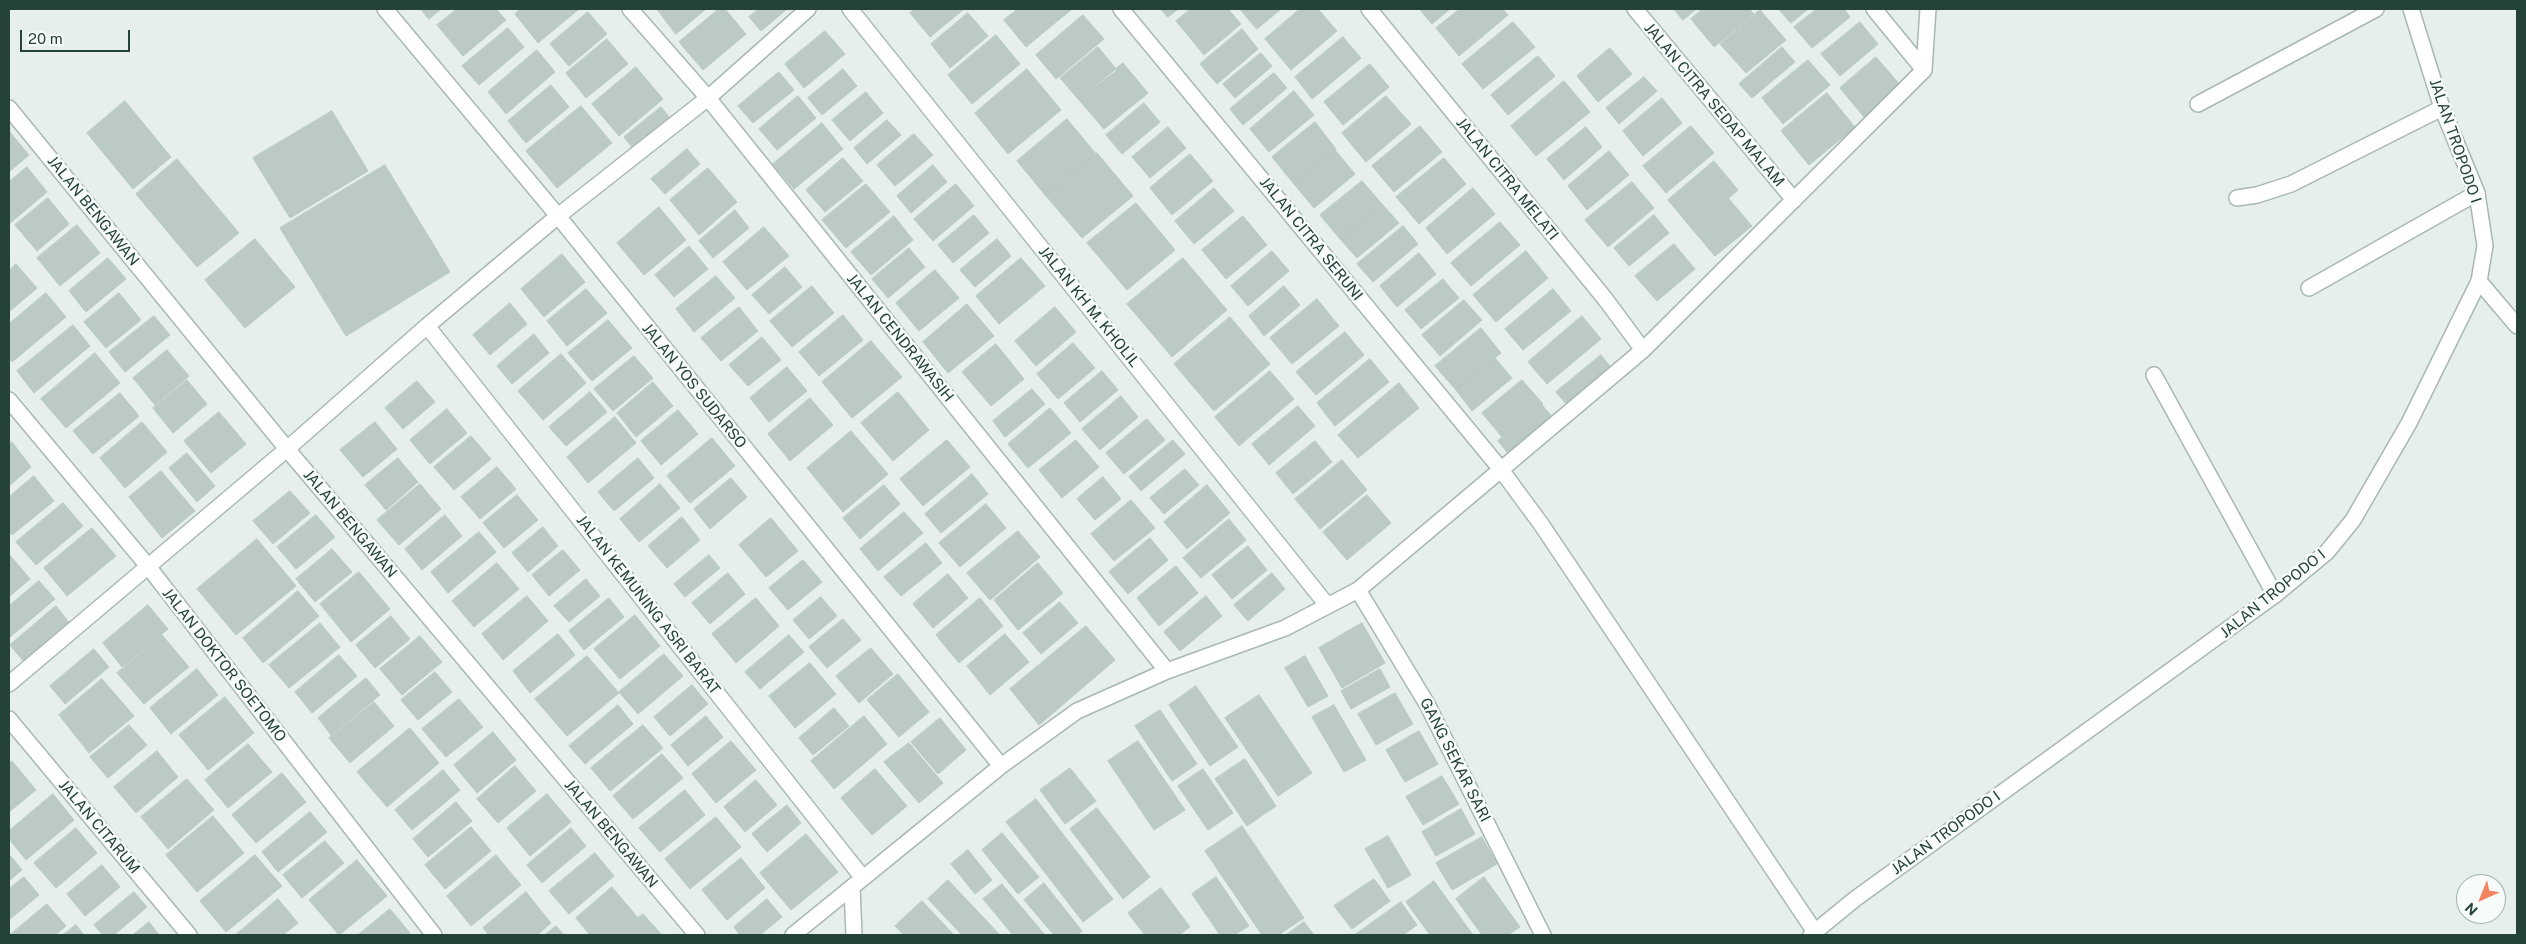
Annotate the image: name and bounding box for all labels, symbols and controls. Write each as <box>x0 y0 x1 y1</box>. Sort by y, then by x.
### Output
street label: JALAN CITRA SEDAP MALAM <box>1640 19 1788 191</box>
scale bar <box>22 20 132 52</box>
text: 20 m <box>28 30 63 47</box>
street label: JALAN TROPODO I <box>2425 76 2485 206</box>
street label: JALAN CITRA MELATI <box>1452 114 1562 244</box>
street label: JALAN BENGAWAN <box>43 153 143 269</box>
street label: JALAN CITRA SERUNI <box>1256 174 1366 304</box>
street label: JALAN KH M. KHOLIL <box>1035 243 1143 371</box>
street label: JALAN CENDRAWASIH <box>843 270 957 406</box>
street label: JALAN YOS SUDARSO <box>638 320 750 452</box>
street label: JALAN BENGAWAN <box>299 466 401 582</box>
street label: JALAN KEMUNING ASRI BARAT <box>572 512 724 698</box>
street label: JALAN TROPODO I <box>2217 546 2329 642</box>
street label: JALAN DOKTOR SOETOMO <box>158 584 290 746</box>
street label: GANG SEKAR SARI <box>1416 695 1494 825</box>
street label: JALAN CITARUM <box>55 776 143 878</box>
street label: JALAN BENGAWAN <box>560 776 662 892</box>
street label: JALAN TROPODO I <box>1888 787 2004 879</box>
north arrow <box>2456 874 2506 924</box>
text: N <box>2462 900 2481 919</box>

